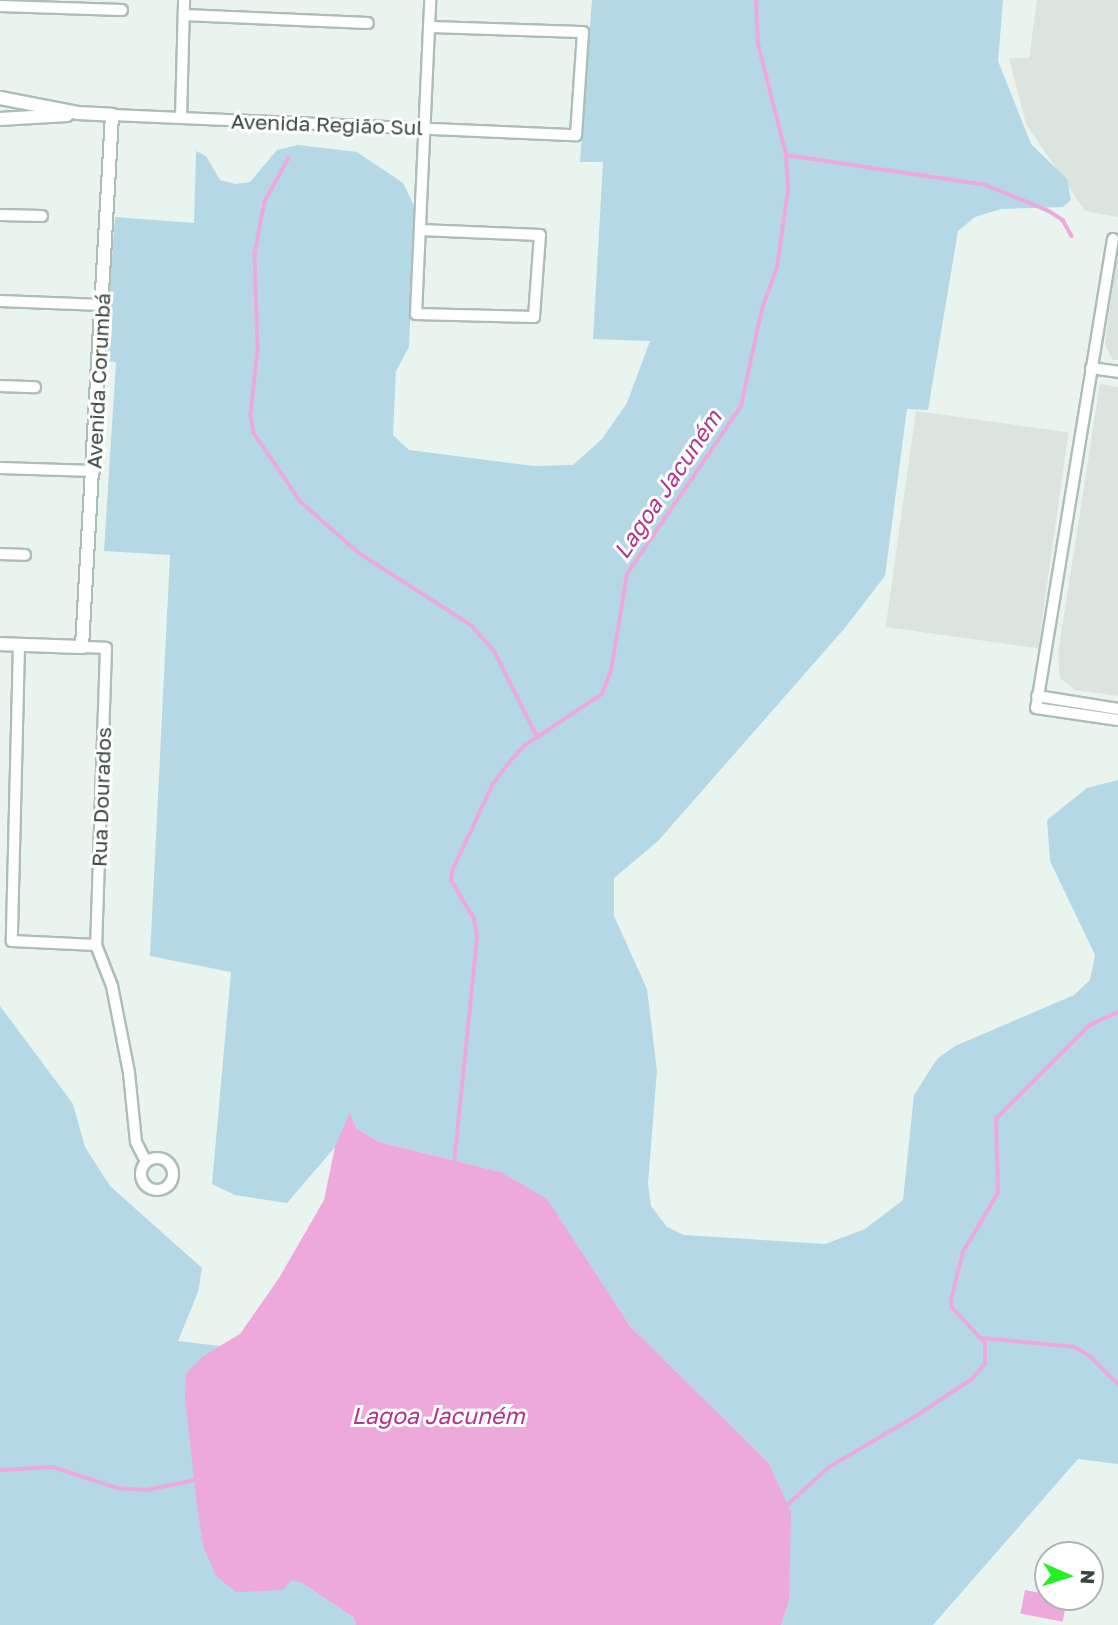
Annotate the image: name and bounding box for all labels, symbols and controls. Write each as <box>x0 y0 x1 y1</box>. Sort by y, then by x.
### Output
street label: Avenida Região Sul <box>230 108 424 140</box>
street label: Avenida Corumbá <box>81 292 115 470</box>
water label: Lagoa Jacuném <box>607 405 727 563</box>
street label: Rua Dourados <box>86 727 116 867</box>
water label: Lagoa Jacuném <box>351 1401 525 1429</box>
north arrow <box>1034 1541 1104 1611</box>
text: N <box>1077 1569 1100 1585</box>

